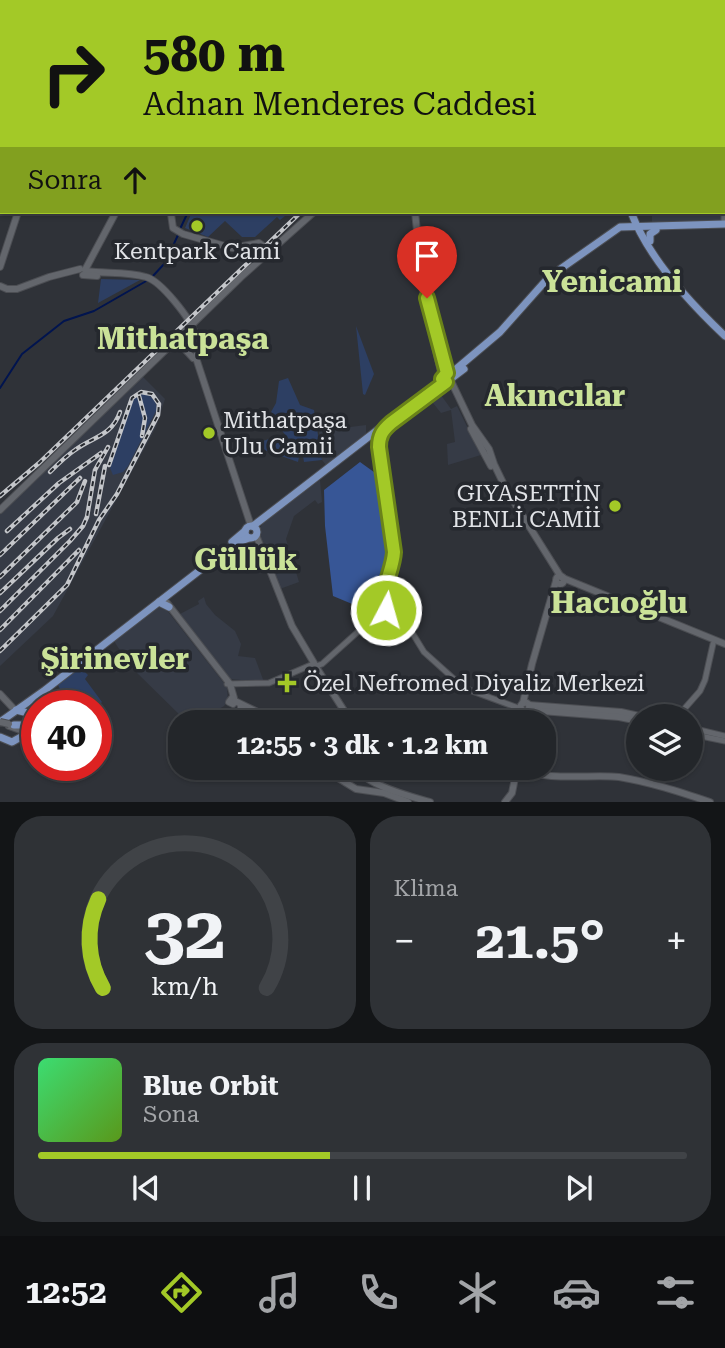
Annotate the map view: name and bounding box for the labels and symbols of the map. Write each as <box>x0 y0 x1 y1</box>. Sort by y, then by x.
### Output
marker: Kentpark Cami <box>189 218 205 234</box>
pin <box>397 226 457 298</box>
place label: Kentpark Cami <box>114 238 280 265</box>
district label: Yenicami <box>542 264 682 299</box>
district label: Mithatpaşa <box>97 321 269 356</box>
district label: Akıncılar <box>484 378 626 413</box>
place label: Mithatpaşa Ulu Camii <box>223 407 348 460</box>
marker: Mithatpaşa Ulu Camii <box>201 425 217 441</box>
place label: GIYASETTİN BENLİ CAMİİ <box>452 480 601 533</box>
marker: GIYASETTİN BENLİ CAMİİ <box>607 498 623 514</box>
district label: Güllük <box>194 542 298 577</box>
position arrow <box>349 573 423 647</box>
district label: Hacıoğlu <box>550 585 688 620</box>
district label: Şirinevler <box>41 641 189 676</box>
place label: Özel Nefromed Diyaliz Merkezi <box>303 670 645 697</box>
marker: Özel Nefromed Diyaliz Merkezi <box>277 673 297 693</box>
speed limit sign: 40 <box>21 690 112 781</box>

